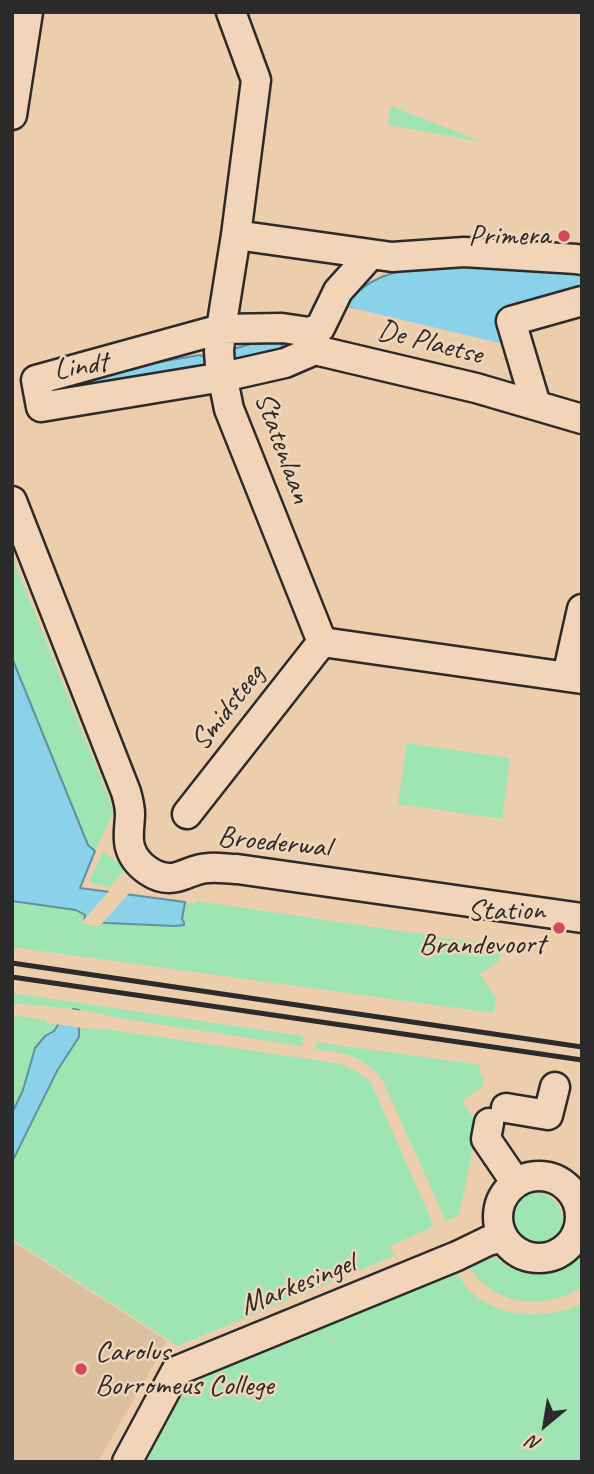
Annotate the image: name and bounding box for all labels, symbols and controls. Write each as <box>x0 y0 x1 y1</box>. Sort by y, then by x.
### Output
place label: Primera <box>468 218 550 254</box>
marker: Primera <box>556 228 572 244</box>
street label: De Plaetse <box>374 313 486 373</box>
street label: Lindt <box>52 345 110 389</box>
street label: Statenlaan <box>245 388 319 508</box>
street label: Smidsteeg <box>183 658 273 758</box>
street label: Broederwal <box>216 819 332 867</box>
place label: Station Brandevoort <box>419 893 545 964</box>
marker: Station Brandevoort <box>551 920 567 936</box>
street label: Markesingel <box>235 1246 361 1324</box>
place label: Carolus Borromeus College <box>95 1334 274 1404</box>
marker: Carolus Borromeus College <box>73 1361 89 1377</box>
north arrow <box>510 1390 580 1460</box>
text: N <box>523 1430 546 1457</box>

